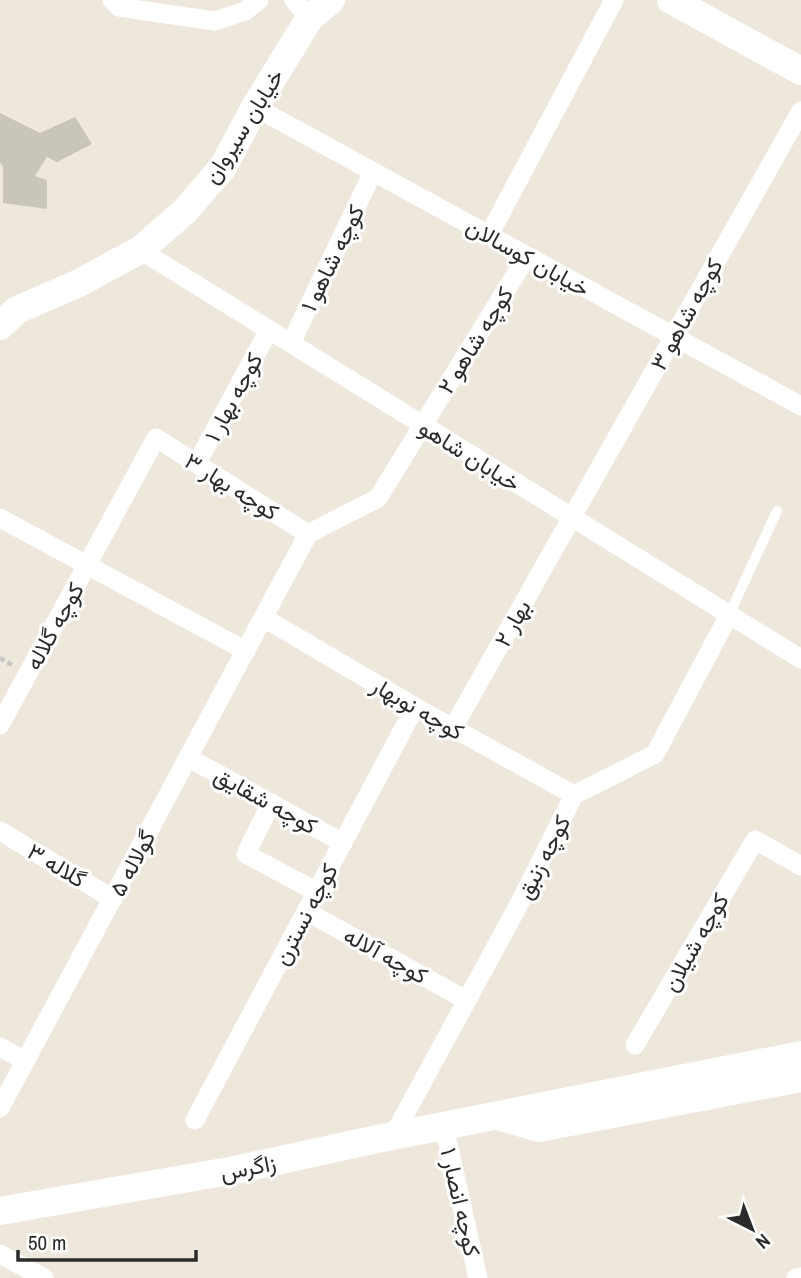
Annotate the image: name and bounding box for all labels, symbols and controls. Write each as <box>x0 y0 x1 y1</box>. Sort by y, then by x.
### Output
street label: خیابان سیروان <box>195 63 291 189</box>
street label: کوچه شاهو ۱ <box>293 199 372 317</box>
street label: خیابان کوسالان <box>461 210 595 304</box>
street label: کوچه شاهو ۳ <box>642 252 730 376</box>
street label: کوچه شاهو ۲ <box>430 281 521 400</box>
street label: کوچه بهار ۱ <box>197 347 270 448</box>
street label: خیابان شاهو <box>414 412 526 498</box>
street label: کوچه بهار ۳ <box>178 445 285 528</box>
street label: کوچه گلاله <box>17 577 92 676</box>
street label: بهار ۲ <box>486 594 538 652</box>
street label: کوچه نوبهار <box>365 669 470 748</box>
street label: کوچه شقایق <box>208 759 323 842</box>
street label: کوچه زنبق <box>509 810 578 905</box>
street label: گولاله ۵ <box>102 824 162 902</box>
street label: گلاله ۳ <box>22 835 92 895</box>
street label: کوچه نسترن <box>265 858 346 971</box>
street label: کوچه شیلان <box>654 887 737 997</box>
street label: کوچه آلاله <box>338 919 434 992</box>
street label: کوچه انصار ۱ <box>432 1145 489 1260</box>
street label: زاگرس <box>218 1146 278 1188</box>
north arrow <box>717 1194 787 1264</box>
scale bar <box>18 1218 196 1262</box>
text: 50 m <box>28 1228 66 1257</box>
text: N <box>750 1228 776 1255</box>

